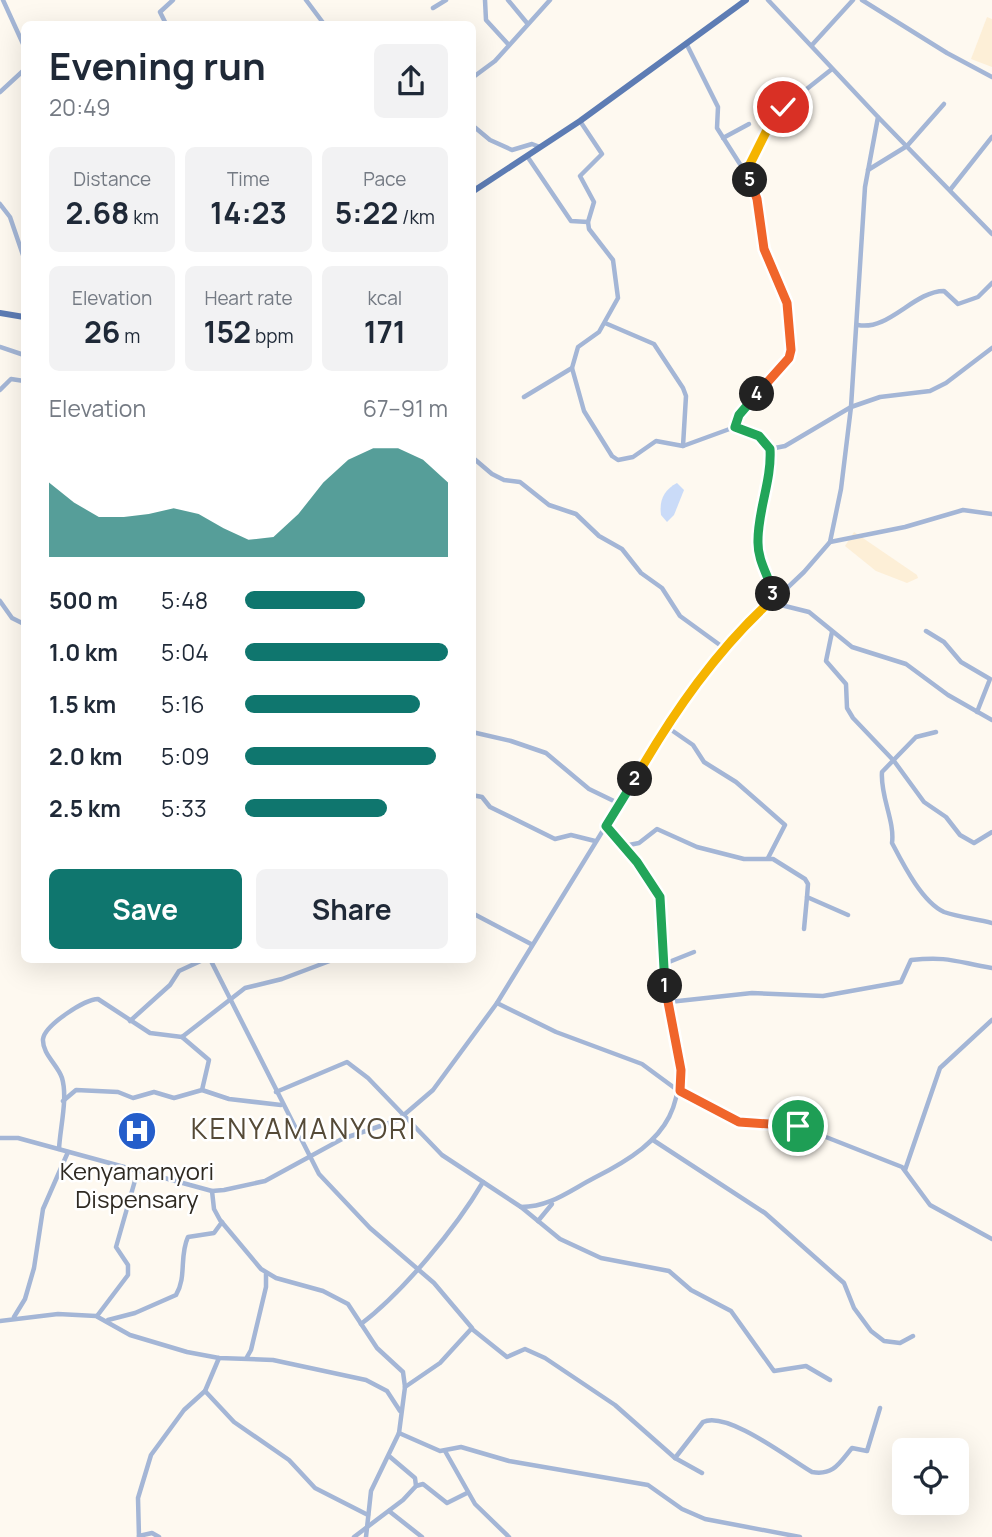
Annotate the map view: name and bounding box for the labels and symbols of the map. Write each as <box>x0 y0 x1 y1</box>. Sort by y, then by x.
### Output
pin <box>753 77 813 137</box>
pin: 5 <box>732 162 768 198</box>
pin: 4 <box>740 376 774 412</box>
pin: 3 <box>756 576 790 612</box>
pin: 2 <box>618 762 652 796</box>
pin: 1 <box>648 968 682 1004</box>
pin <box>768 1096 828 1156</box>
district label: KENYAMANYORI <box>191 1109 417 1147</box>
hospital icon: Kenyamanyori Dispensary <box>116 1110 158 1152</box>
place label: Kenyamanyori Dispensary <box>60 1154 214 1215</box>

